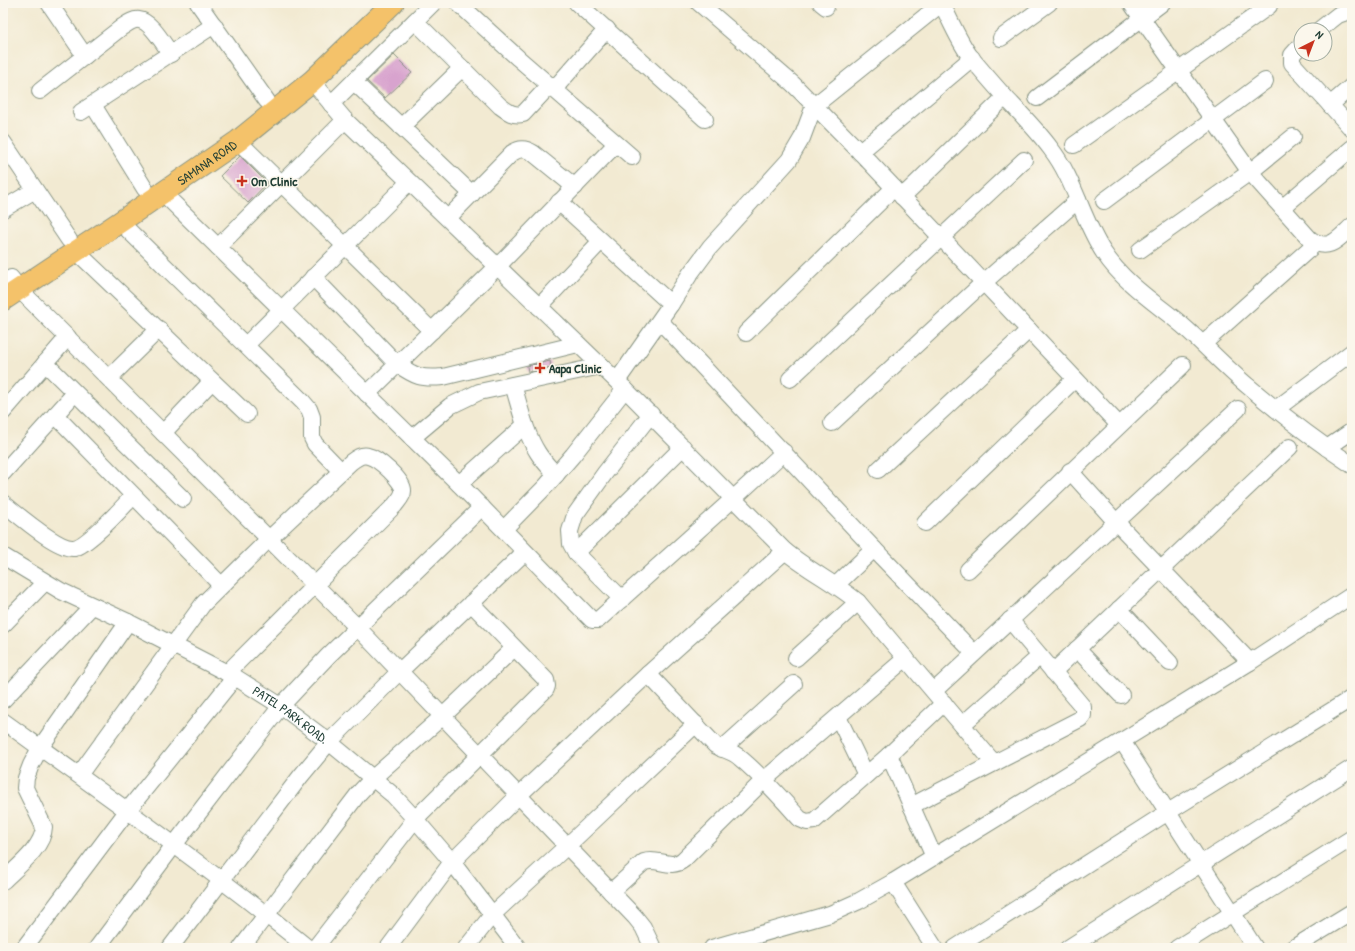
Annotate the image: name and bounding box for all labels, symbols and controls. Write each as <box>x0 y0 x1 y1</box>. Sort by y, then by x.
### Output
north arrow <box>1293 22 1333 62</box>
text: N <box>1313 27 1327 42</box>
street label: SAMANA ROAD <box>174 135 241 189</box>
place label: Om Clinic <box>251 172 298 190</box>
marker: Om Clinic <box>236 175 248 187</box>
place label: Aapa Clinic <box>549 359 602 378</box>
marker: Aapa Clinic <box>534 362 546 374</box>
street label: PATEL PARK ROAD. <box>249 681 332 748</box>

